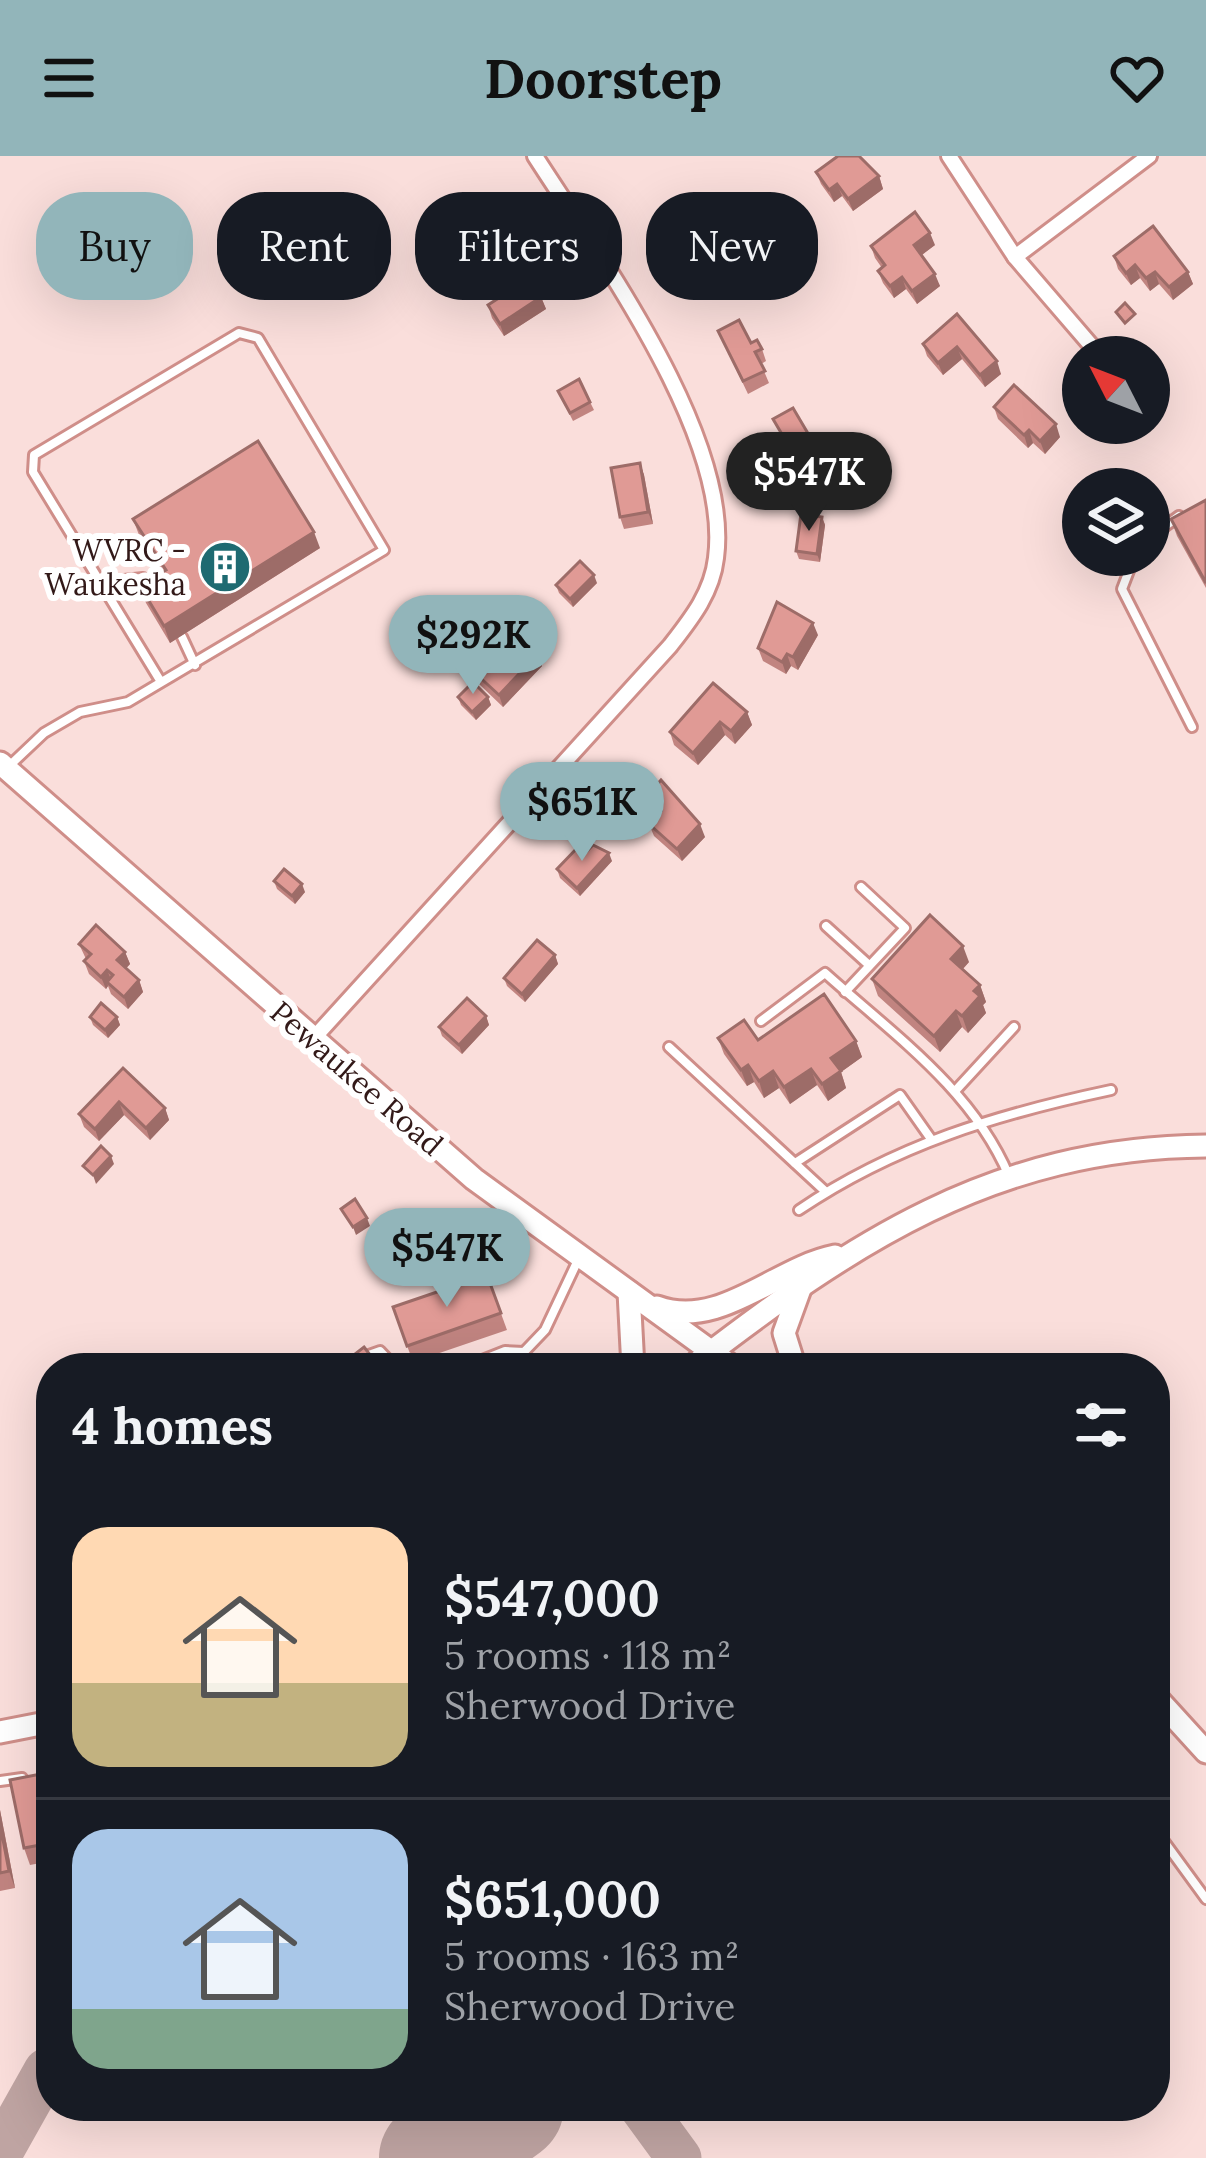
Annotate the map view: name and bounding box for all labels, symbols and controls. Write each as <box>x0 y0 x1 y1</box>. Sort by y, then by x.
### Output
text: Doorstep <box>484 44 722 113</box>
icon: menu <box>36 45 102 111</box>
icon: heart <box>1104 45 1170 111</box>
chip: Buy <box>36 192 193 300</box>
chip: Rent <box>217 192 391 300</box>
chip: Filters <box>415 192 622 300</box>
chip: New <box>646 192 818 300</box>
north arrow <box>1062 336 1170 444</box>
map controls <box>1062 336 1170 576</box>
pin: $547K <box>725 432 893 534</box>
text: $547K <box>753 446 865 496</box>
button: layers <box>1062 468 1170 576</box>
place label: WVRC - Waukesha <box>45 531 186 603</box>
building icon: WVRC - Waukesha <box>197 539 253 595</box>
pin: $292K <box>389 595 557 697</box>
text: $292K <box>416 609 530 659</box>
pin: $651K <box>498 762 666 864</box>
text: $651K <box>527 776 637 826</box>
street label: Pewaukee Road <box>263 993 451 1163</box>
pin: $547K <box>363 1208 531 1310</box>
text: $547K <box>391 1222 503 1272</box>
icon: filters <box>1068 1392 1134 1458</box>
text: 4 homes <box>72 1393 273 1458</box>
text: $547,000 <box>444 1565 660 1630</box>
icon: home <box>168 1575 312 1719</box>
text: 5 rooms · 118 m² <box>444 1630 731 1680</box>
text: Sherwood Drive <box>444 1680 735 1730</box>
text: $651,000 <box>444 1866 661 1931</box>
icon: home <box>168 1877 312 2021</box>
text: 5 rooms · 163 m² <box>444 1931 740 1981</box>
text: Sherwood Drive <box>444 1981 735 2031</box>

